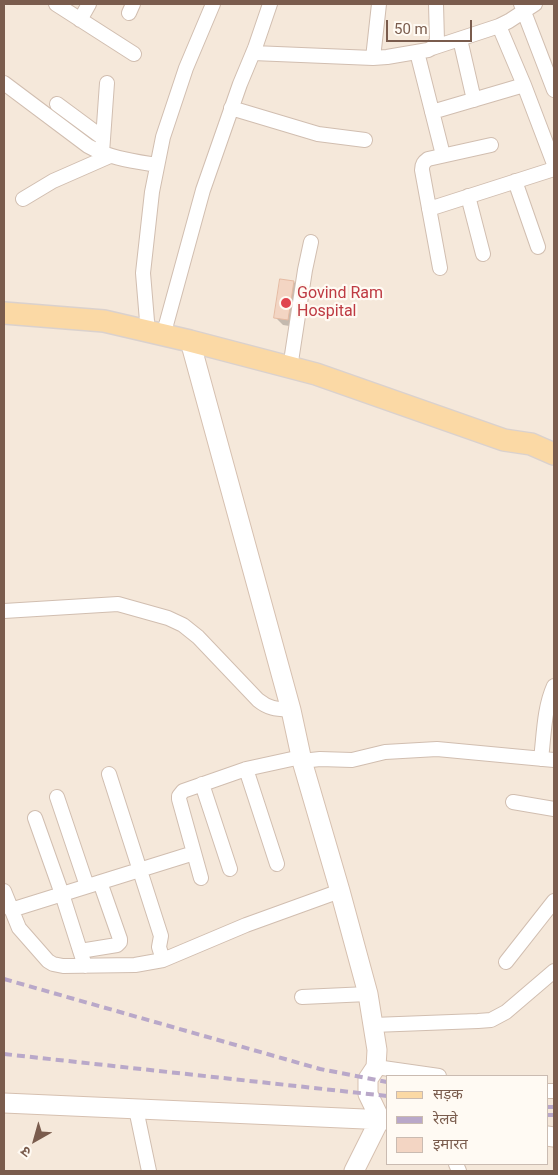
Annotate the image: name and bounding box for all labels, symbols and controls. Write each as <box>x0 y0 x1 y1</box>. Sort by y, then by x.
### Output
scale bar <box>388 10 474 42</box>
text: 50 m <box>394 20 428 38</box>
place label: Govind Ram Hospital <box>297 284 383 322</box>
marker: Govind Ram Hospital <box>279 296 293 310</box>
legend <box>386 1075 548 1165</box>
text: सड़क <box>433 1085 463 1103</box>
text: रेलवे <box>433 1110 458 1128</box>
north arrow <box>10 1115 60 1165</box>
text: इमारत <box>433 1135 468 1153</box>
text: उ <box>18 1143 34 1161</box>

